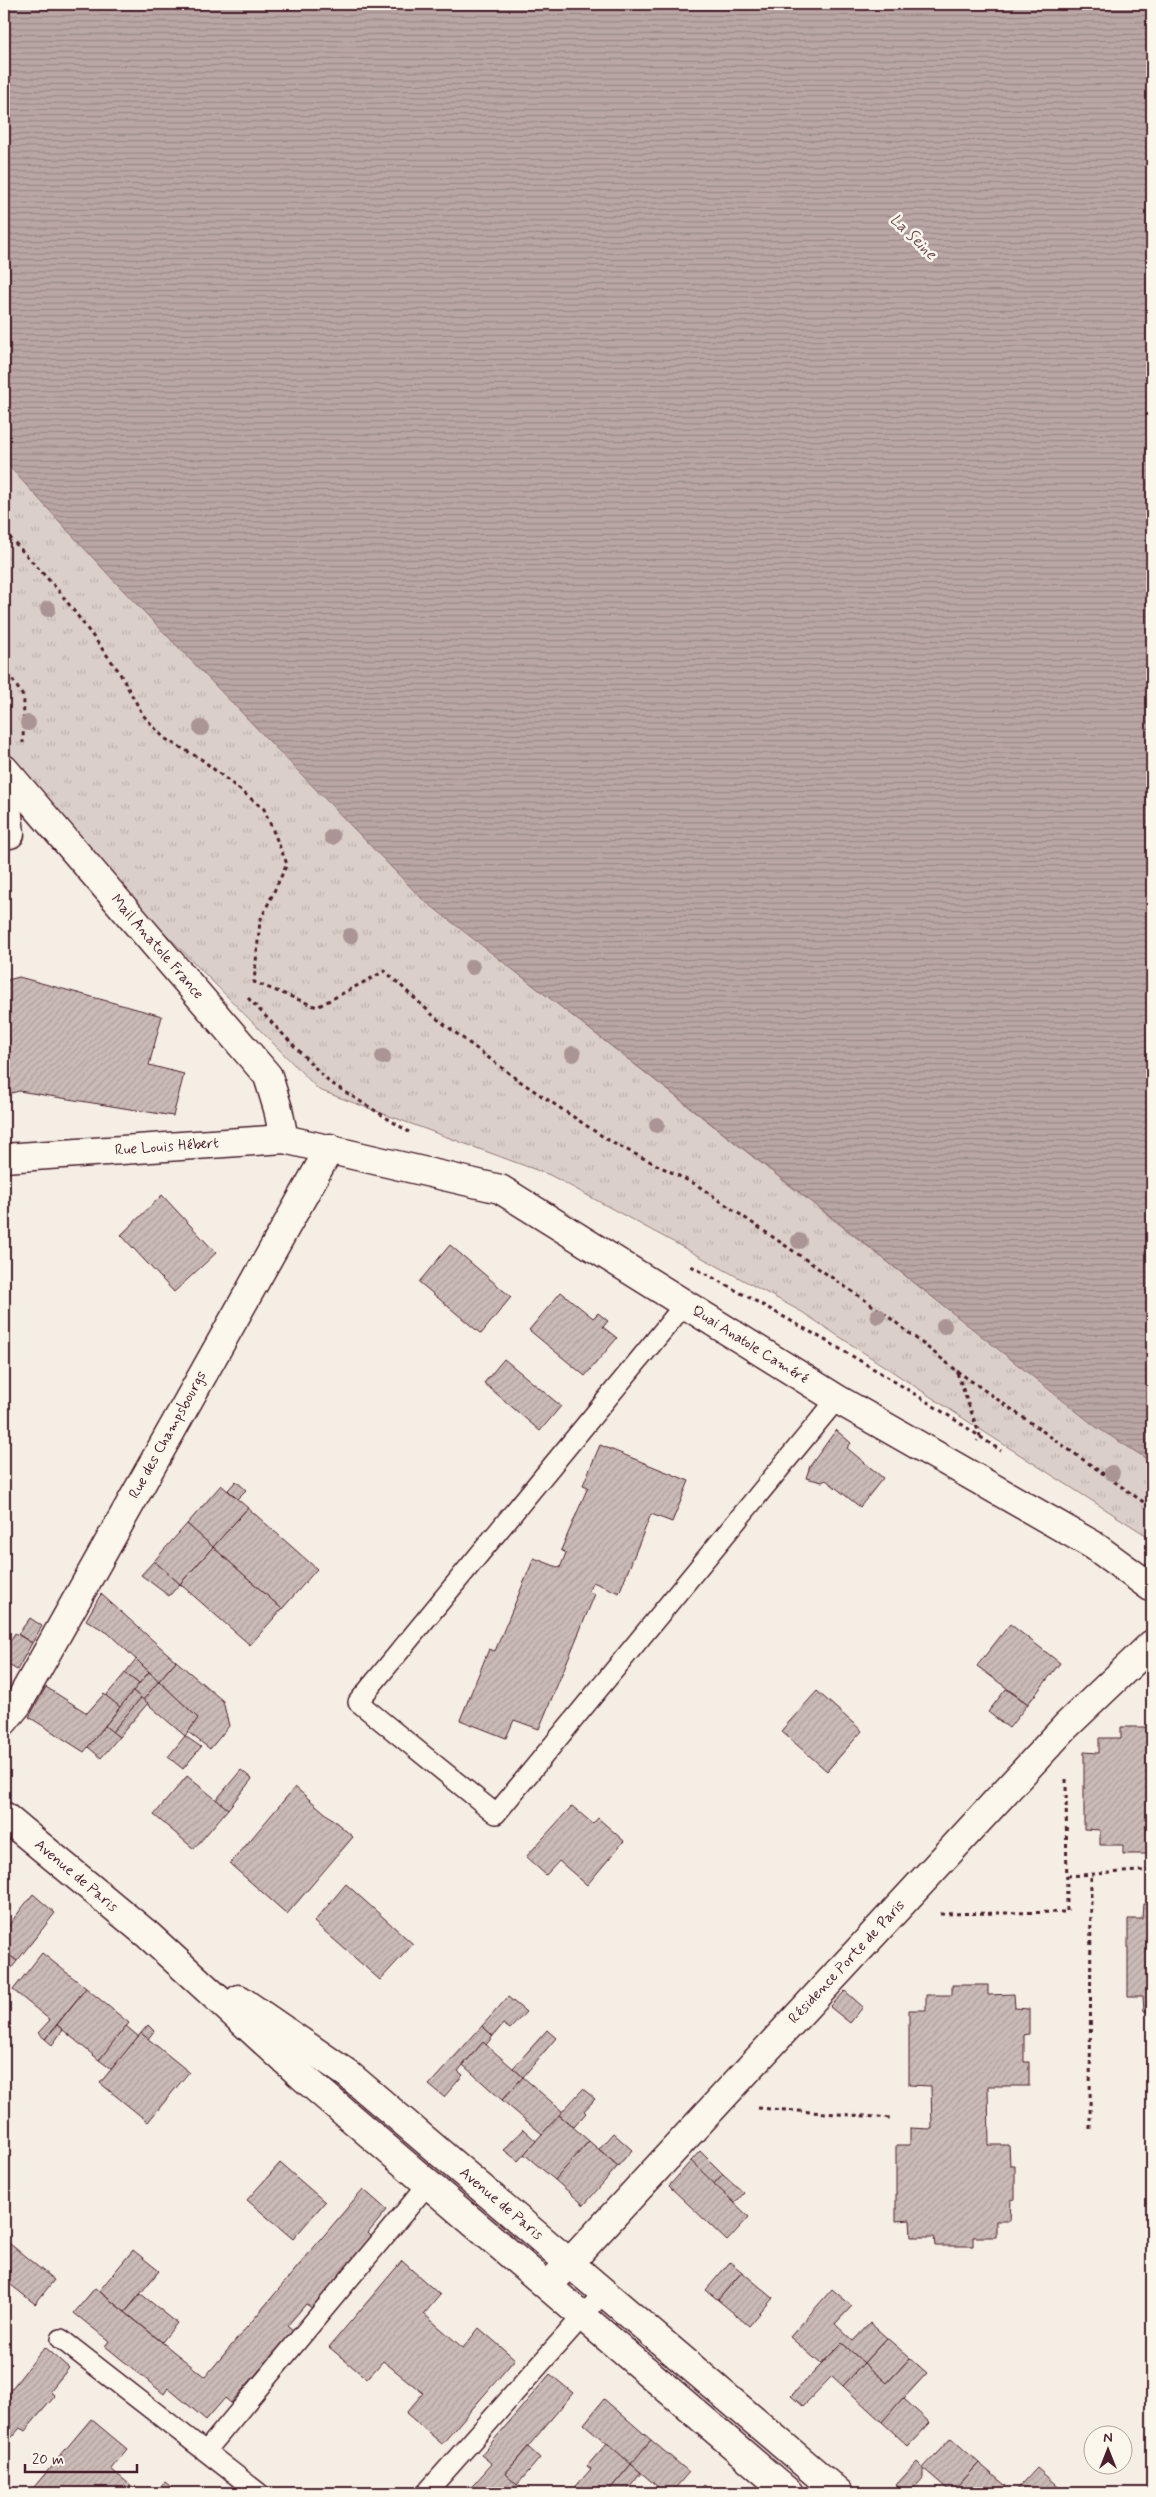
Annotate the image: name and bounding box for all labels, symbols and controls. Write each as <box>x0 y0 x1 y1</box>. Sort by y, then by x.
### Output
water label: La Seine <box>885 209 942 265</box>
street label: Mail Anatole France <box>106 890 208 1004</box>
street label: Rue Louis Hébert <box>114 1133 220 1161</box>
street label: Quai Anatole Caméré <box>688 1301 812 1389</box>
street label: Rue des Champsbourgs <box>125 1367 212 1503</box>
street label: Avenue de Paris <box>30 1835 122 1917</box>
street label: Résidence Porte de Paris <box>784 1895 910 2028</box>
street label: Avenue de Paris <box>455 2163 547 2245</box>
north arrow <box>1084 2424 1134 2474</box>
text: N <box>1103 2429 1113 2447</box>
scale bar <box>25 2442 138 2474</box>
text: 20 m <box>32 2450 64 2470</box>

